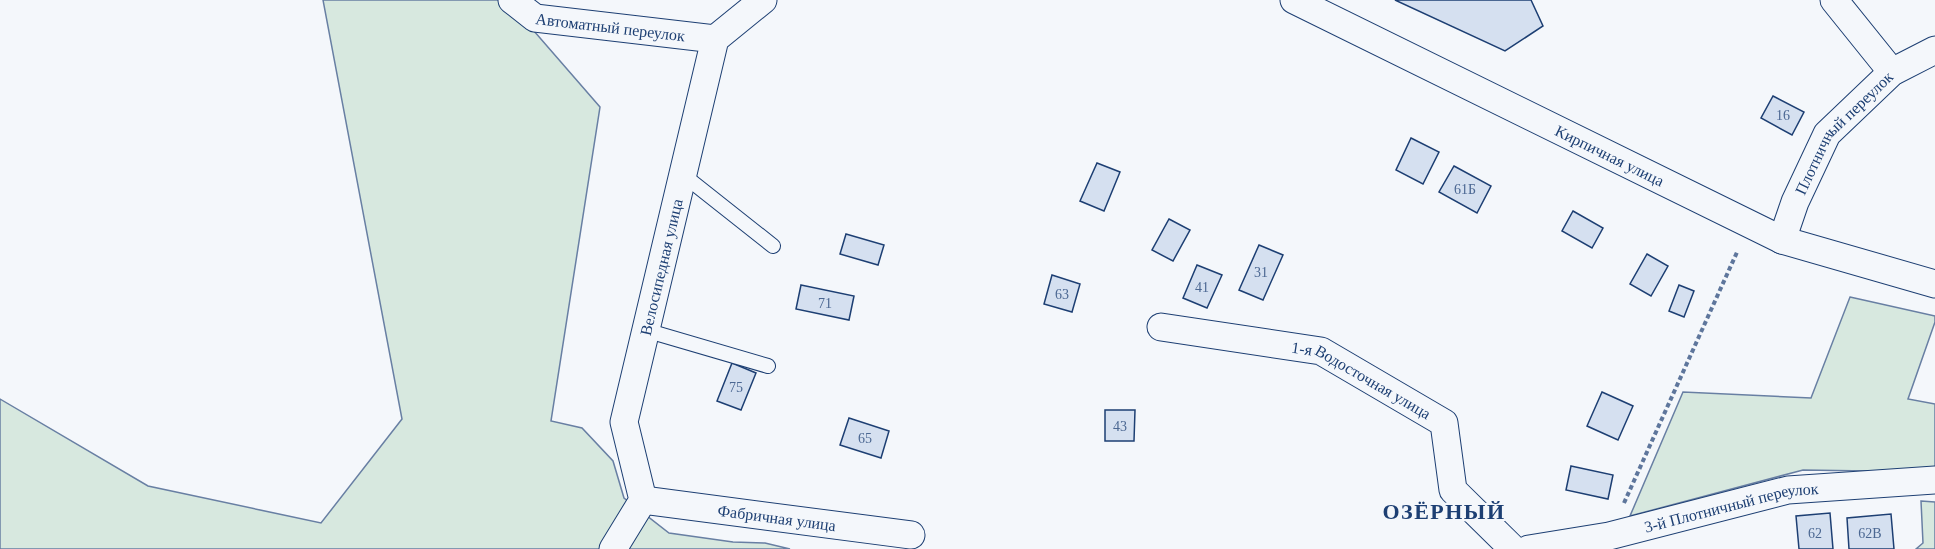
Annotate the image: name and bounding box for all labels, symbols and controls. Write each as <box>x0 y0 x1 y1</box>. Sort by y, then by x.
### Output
street label: Автоматный переулок <box>535 10 686 44</box>
street label: Плотничный переулок <box>1792 68 1896 197</box>
house number: 16 <box>1776 108 1790 123</box>
street label: Кирпичная улица <box>1553 122 1667 190</box>
house number: 61Б <box>1454 182 1476 197</box>
street label: Велосипедная улица <box>637 197 686 337</box>
house number: 31 <box>1254 265 1268 280</box>
house number: 41 <box>1195 280 1209 295</box>
house number: 63 <box>1055 287 1069 302</box>
house number: 71 <box>818 296 832 311</box>
street label: 1-я Водосточная улица <box>1290 339 1434 422</box>
house number: 75 <box>729 380 743 395</box>
house number: 43 <box>1113 419 1127 434</box>
house number: 65 <box>858 431 872 446</box>
street label: 3-й Плотничный переулок <box>1642 480 1819 536</box>
district label: ОЗЁРНЫЙ <box>1382 499 1506 524</box>
street label: Фабричная улица <box>717 502 837 534</box>
house number: 62 <box>1808 526 1822 541</box>
house number: 62В <box>1858 526 1882 541</box>

